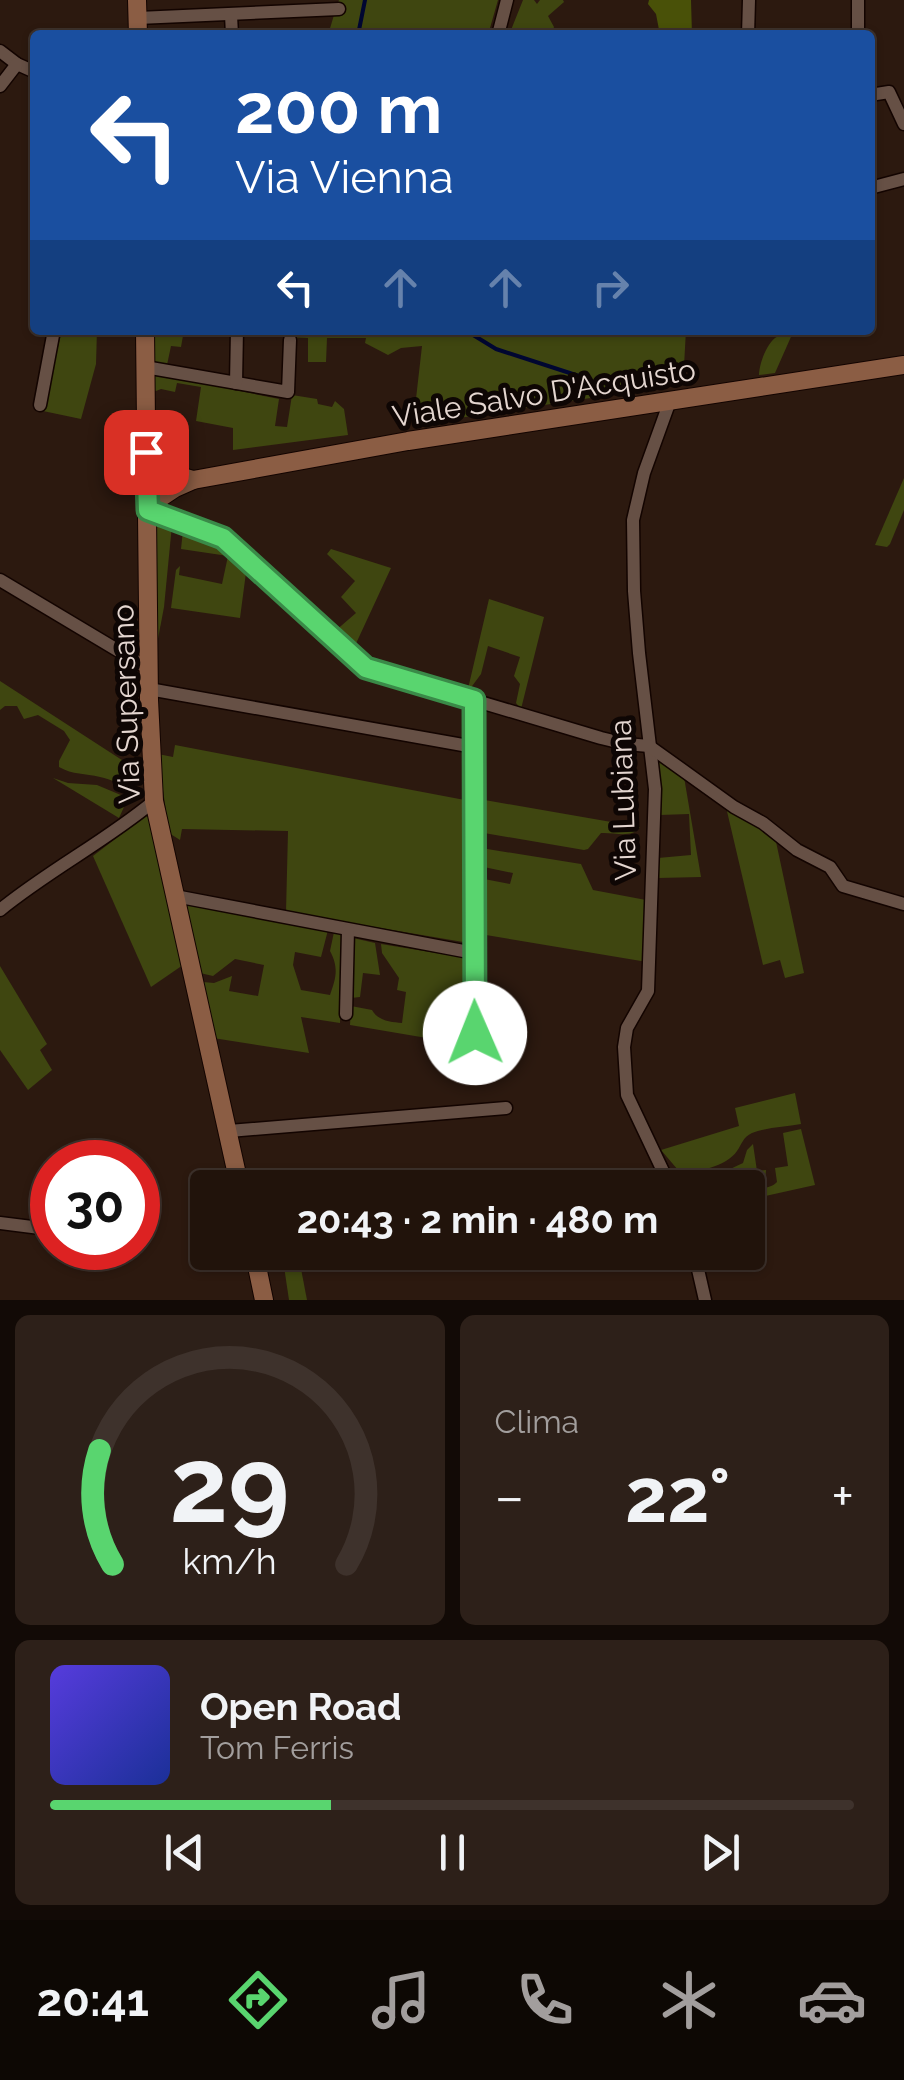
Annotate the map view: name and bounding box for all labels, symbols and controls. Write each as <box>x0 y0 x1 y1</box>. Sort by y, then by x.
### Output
text: 200 m <box>235 67 442 149</box>
icon: left <box>70 70 200 200</box>
text: Via Vienna <box>235 151 454 204</box>
icon: left <box>268 260 323 315</box>
icon: ahead <box>373 260 428 315</box>
icon: ahead <box>478 260 533 315</box>
icon: right <box>583 260 638 315</box>
street label: Viale Salvo D'Acquisto <box>390 352 698 434</box>
pin <box>104 410 189 495</box>
icon: arrive <box>119 425 174 480</box>
street label: Via Supersano <box>105 604 147 804</box>
street label: Via Lubiana <box>603 719 643 881</box>
position arrow <box>423 981 527 1085</box>
speed limit sign: 30 <box>30 1140 160 1270</box>
text: 20:43 · 2 min · 480 m <box>297 1197 658 1242</box>
text: Clima <box>495 1403 579 1440</box>
text: 29 <box>170 1424 290 1546</box>
text: 22° <box>625 1451 730 1540</box>
text: − <box>495 1464 524 1529</box>
text: + <box>831 1464 854 1529</box>
text: km/h <box>183 1540 277 1582</box>
text: Open Road <box>200 1684 401 1729</box>
text: Tom Ferris <box>200 1729 354 1766</box>
icon: previous <box>157 1825 212 1880</box>
icon: pause <box>425 1825 480 1880</box>
icon: next <box>693 1825 748 1880</box>
icon: directions <box>223 1965 293 2035</box>
icon: music <box>366 1965 436 2035</box>
icon: phone <box>510 1965 580 2035</box>
icon: climate <box>654 1965 724 2035</box>
icon: car <box>797 1965 867 2035</box>
text: 20:41 <box>37 1974 149 2027</box>

